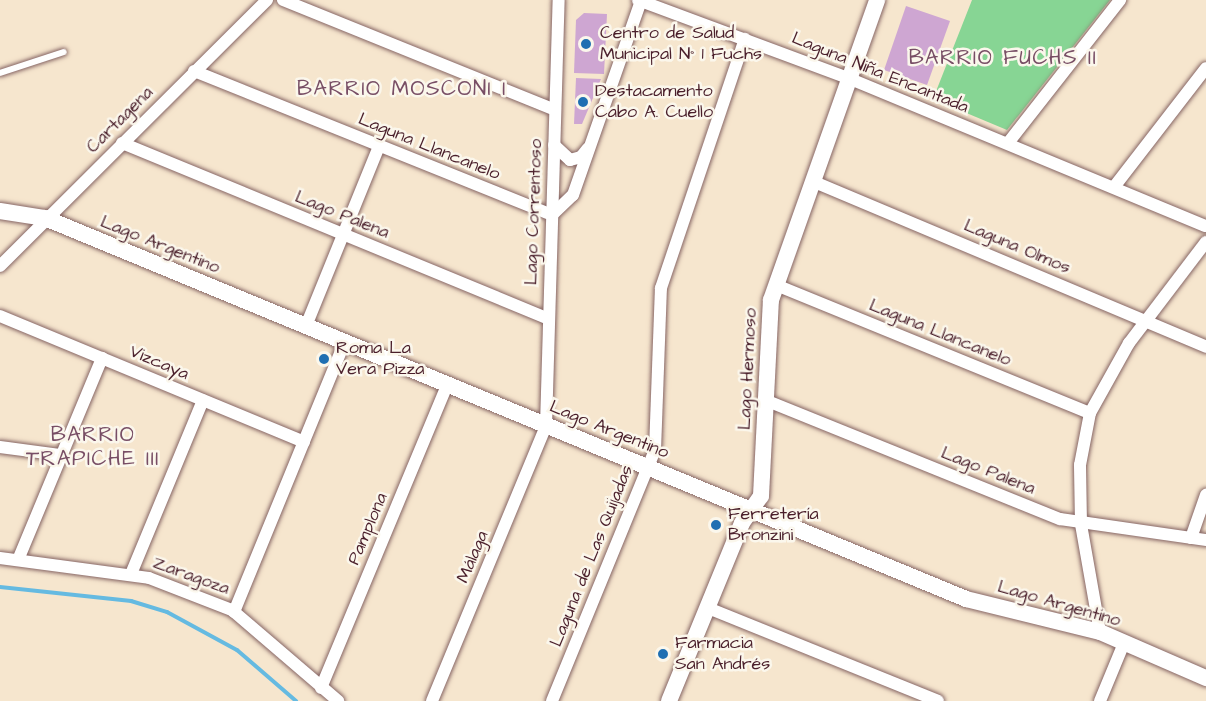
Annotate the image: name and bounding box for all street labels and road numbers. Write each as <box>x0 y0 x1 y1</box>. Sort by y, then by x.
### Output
street label: Laguna Niña Encantada <box>788 28 972 118</box>
street label: Cartagena <box>82 82 158 158</box>
street label: Laguna Llancanelo <box>355 109 503 185</box>
street label: Lago Correntoso <box>521 139 547 285</box>
street label: Lago Palena <box>292 186 392 244</box>
street label: Lago Argentino <box>97 211 223 279</box>
street label: Laguna Olmos <box>961 215 1073 279</box>
street label: Laguna Llancanelo <box>866 295 1014 371</box>
street label: Lago Hermoso <box>734 307 762 431</box>
street label: Vizcaya <box>126 341 192 385</box>
street label: Lago Argentino <box>546 396 672 464</box>
street label: Lago Palena <box>938 442 1038 500</box>
street label: Laguna de Las Quijadas <box>546 462 638 650</box>
street label: Pamplona <box>343 490 393 568</box>
street label: Málaga <box>452 528 494 586</box>
street label: Zaragoza <box>150 552 232 600</box>
street label: Lago Argentino <box>995 576 1123 632</box>

